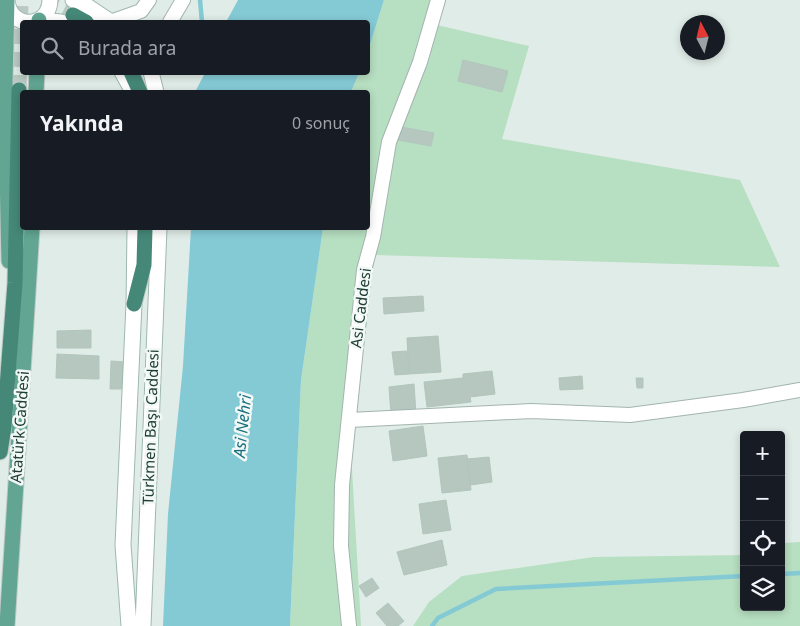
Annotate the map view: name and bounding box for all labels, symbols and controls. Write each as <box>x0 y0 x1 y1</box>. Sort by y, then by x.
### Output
north arrow <box>680 15 725 60</box>
search box <box>20 20 370 75</box>
icon: search <box>38 34 66 62</box>
text: Burada ara <box>78 35 176 61</box>
text: Yakında <box>40 109 123 137</box>
text: 0 sonuç <box>292 112 350 134</box>
street label: Asi Caddesi <box>345 267 375 349</box>
street label: Türkmen Başı Caddesi <box>137 349 163 505</box>
street label: Atatürk Caddesi <box>5 370 33 484</box>
water label: Asi Nehri <box>228 393 256 460</box>
map controls <box>740 431 785 611</box>
button: + <box>740 431 785 476</box>
button: − <box>740 476 785 521</box>
button: locate <box>740 521 785 566</box>
button: layers <box>740 566 785 611</box>

